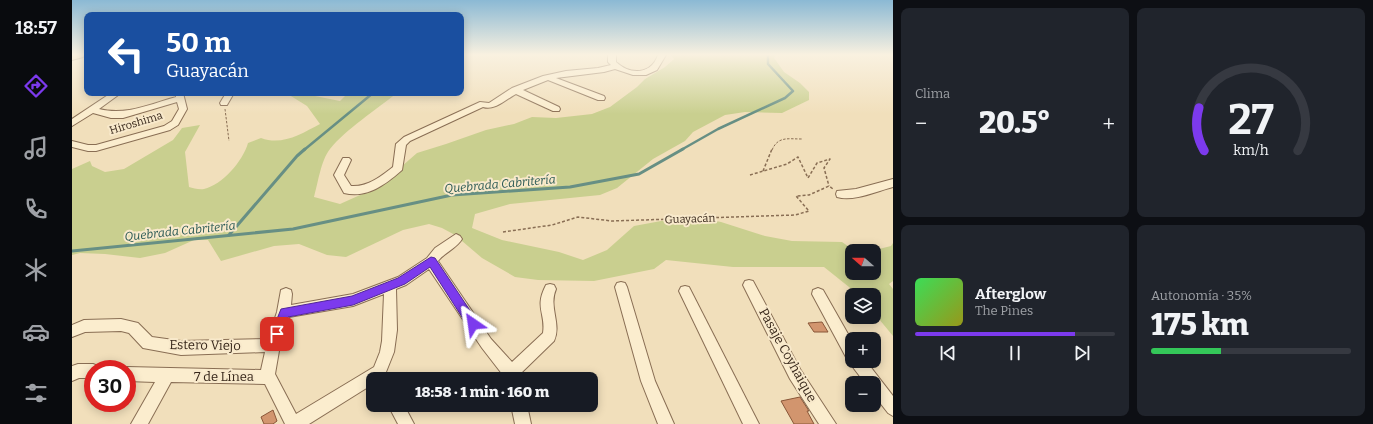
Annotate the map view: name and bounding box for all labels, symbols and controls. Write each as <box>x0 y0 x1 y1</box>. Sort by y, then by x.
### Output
text: 18:57 <box>15 17 57 39</box>
text: 50 m <box>166 26 231 59</box>
icon: left <box>100 28 152 80</box>
text: Guayacán <box>166 60 249 82</box>
icon: directions <box>22 72 50 100</box>
text: Clima <box>915 86 950 101</box>
text: 27 <box>1228 94 1274 144</box>
text: 20.5° <box>979 105 1051 141</box>
street label: Hiroshima <box>108 109 164 137</box>
text: − <box>915 110 927 137</box>
text: + <box>1102 110 1115 137</box>
icon: music <box>22 134 50 162</box>
text: km/h <box>1233 141 1269 158</box>
water label: Quebrada Cabritería <box>444 172 556 196</box>
icon: phone <box>22 195 50 223</box>
street label: Guayacán <box>665 212 716 226</box>
water label: Quebrada Cabritería <box>124 218 236 244</box>
north arrow <box>845 244 881 280</box>
map controls <box>845 244 881 412</box>
icon: climate <box>22 256 50 284</box>
text: Afterglow <box>975 285 1046 303</box>
button: layers <box>845 288 881 324</box>
text: Autonomía · 35% <box>1151 288 1252 303</box>
position arrow <box>452 303 494 345</box>
text: The Pines <box>975 303 1033 318</box>
street label: Pasaje Coyhaique <box>756 306 820 404</box>
text: 175 km <box>1151 307 1249 343</box>
pin <box>260 317 294 351</box>
icon: car <box>22 318 50 346</box>
icon: arrive <box>266 323 288 345</box>
button: + <box>845 332 881 368</box>
street label: Estero Viejo <box>169 337 241 353</box>
icon: previous <box>937 342 959 364</box>
icon: pause <box>1004 342 1026 364</box>
icon: next <box>1071 342 1093 364</box>
speed limit sign: 30 <box>84 360 136 412</box>
street label: 7 de Línea <box>194 369 254 384</box>
button: − <box>845 376 881 412</box>
icon: filters <box>22 379 50 407</box>
text: 18:58 · 1 min · 160 m <box>415 383 549 401</box>

